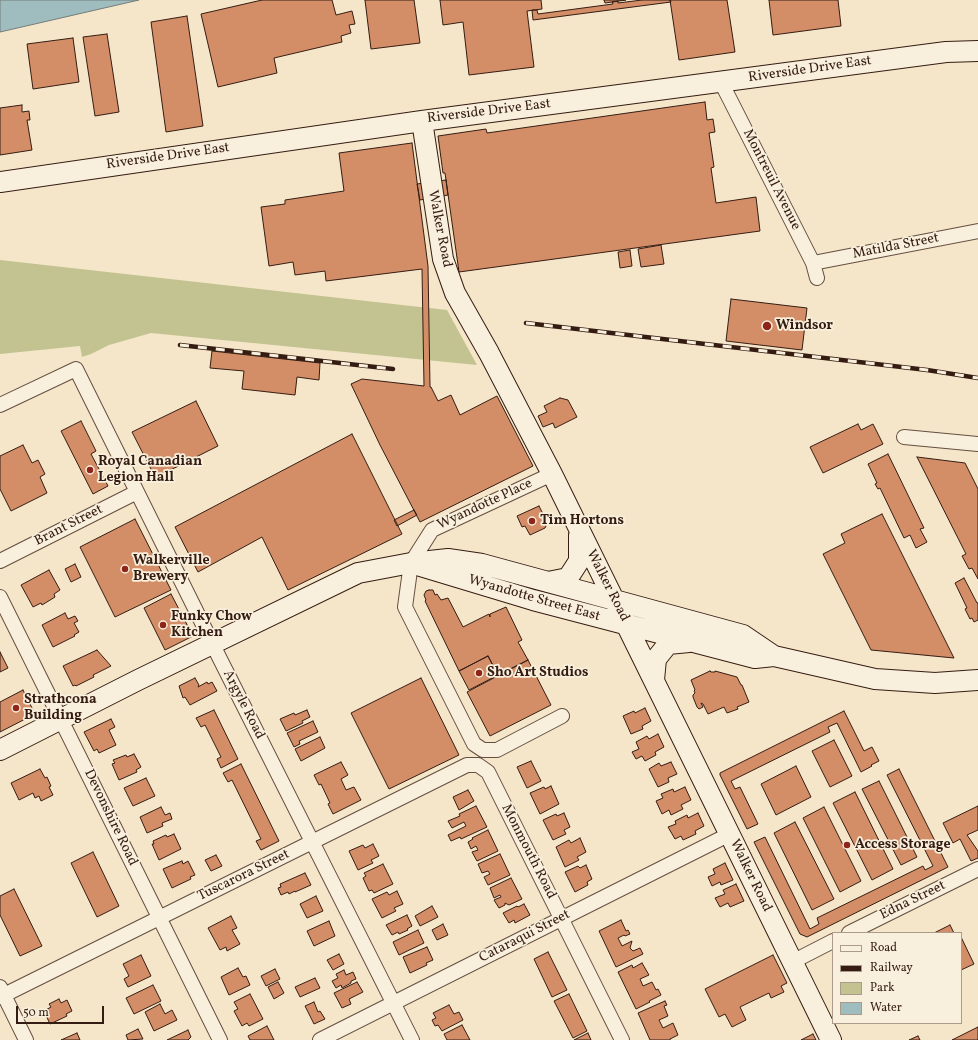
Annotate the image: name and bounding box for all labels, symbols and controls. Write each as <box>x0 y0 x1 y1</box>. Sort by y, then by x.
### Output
street label: Riverside Drive East <box>747 53 873 87</box>
street label: Riverside Drive East <box>426 96 552 128</box>
street label: Montreuil Avenue <box>738 127 804 233</box>
street label: Riverside Drive East <box>105 140 231 174</box>
street label: Walker Road <box>423 189 455 269</box>
street label: Matilda Street <box>851 230 941 264</box>
place label: Windsor <box>776 318 833 334</box>
marker: Windsor <box>761 320 773 332</box>
place label: Royal Canadian Legion Hall <box>98 454 202 486</box>
marker: Royal Canadian Legion Hall <box>85 465 95 475</box>
street label: Wyandotte Place <box>435 476 535 534</box>
street label: Brant Street <box>32 502 106 550</box>
place label: Tim Hortons <box>540 513 624 529</box>
marker: Tim Hortons <box>527 516 537 526</box>
street label: Walker Road <box>582 547 632 625</box>
place label: Walkerville Brewery <box>133 553 210 586</box>
marker: Walkerville Brewery <box>120 564 130 574</box>
street label: Wyandotte Street East <box>466 572 602 626</box>
place label: Funky Chow Kitchen <box>171 609 252 642</box>
marker: Funky Chow Kitchen <box>158 620 168 630</box>
place label: Sho Art Studios <box>487 665 588 681</box>
street label: Argyle Road <box>218 667 268 743</box>
marker: Sho Art Studios <box>474 668 484 678</box>
place label: Strathcona Building <box>24 692 97 724</box>
marker: Strathcona Building <box>11 703 21 713</box>
street label: Devonshire Road <box>79 767 141 869</box>
street label: Monmouth Road <box>497 802 559 902</box>
street label: Walker Road <box>725 837 775 915</box>
place label: Access Storage <box>855 837 951 853</box>
marker: Access Storage <box>842 840 852 850</box>
street label: Tuscarora Street <box>195 846 293 906</box>
street label: Edna Street <box>877 878 949 924</box>
street label: Cataraqui Street <box>477 907 573 967</box>
legend <box>832 932 962 1024</box>
text: Road <box>870 940 897 956</box>
text: Railway <box>870 960 913 976</box>
text: Park <box>870 980 895 996</box>
scale bar <box>18 998 106 1024</box>
text: Water <box>870 1000 902 1016</box>
text: 50 m <box>23 1005 49 1021</box>

